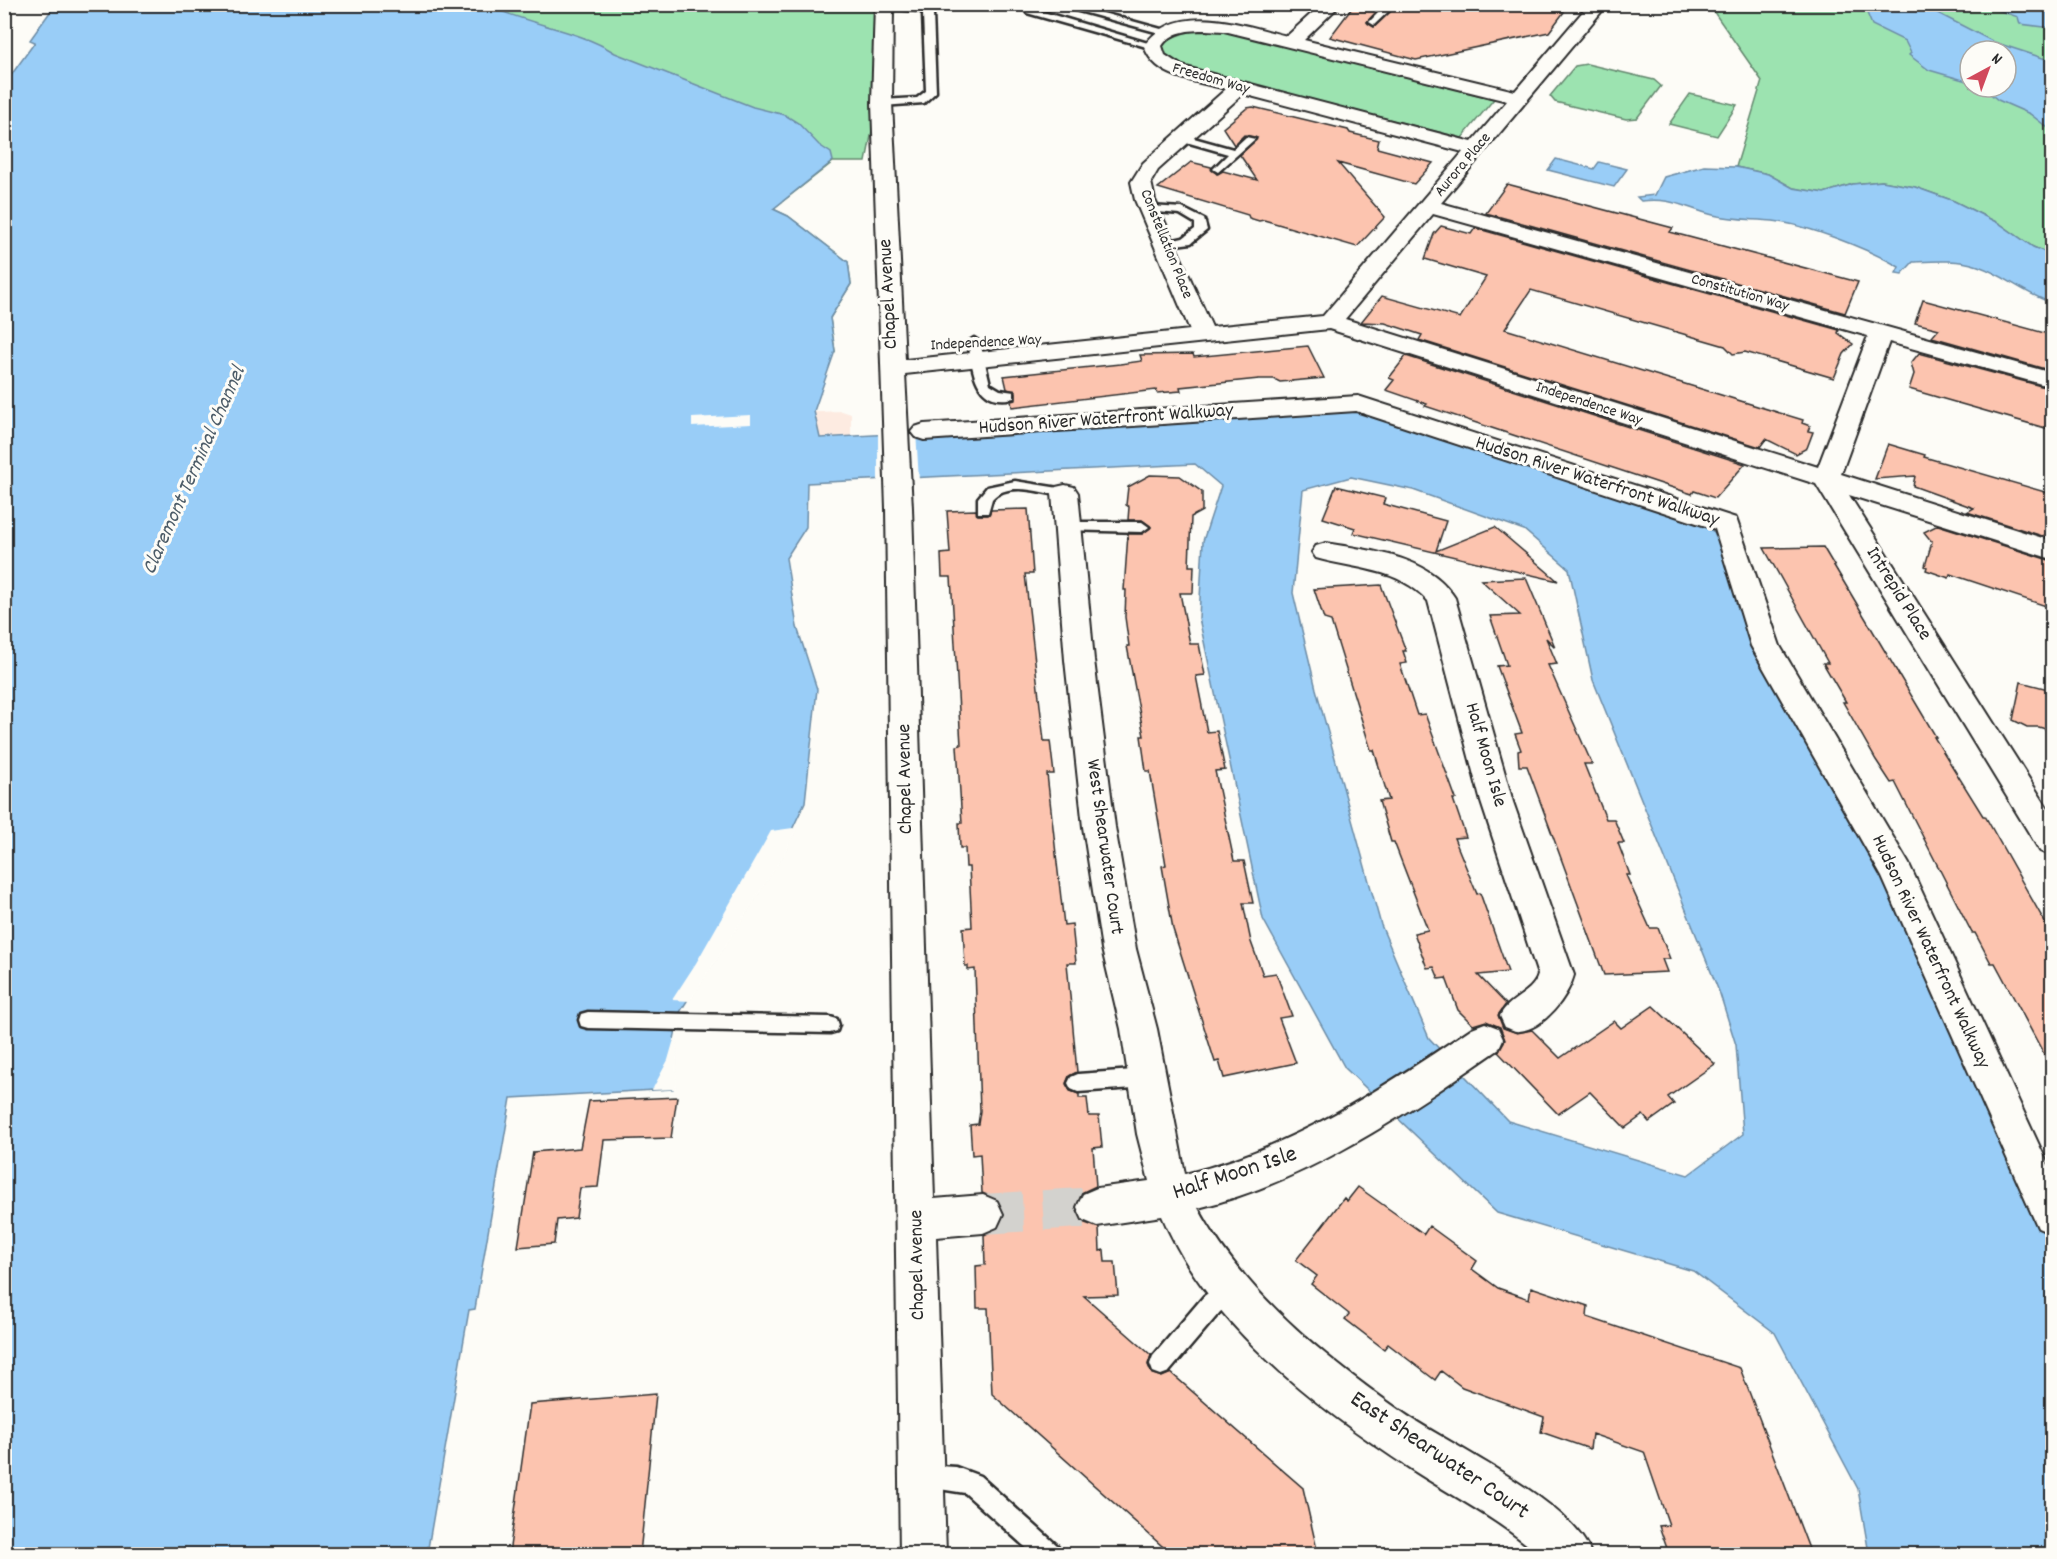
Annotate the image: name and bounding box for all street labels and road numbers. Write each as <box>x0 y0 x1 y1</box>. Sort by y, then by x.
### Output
street label: Freedom Way <box>1170 57 1253 101</box>
street label: Aurora Place <box>1429 128 1497 202</box>
street label: Constellation Place <box>1134 186 1198 302</box>
street label: Chapel Avenue <box>872 238 906 350</box>
street label: Constitution Way <box>1688 268 1792 318</box>
street label: Independence Way <box>930 329 1043 357</box>
street label: Independence Way <box>1533 376 1646 432</box>
street label: Hudson River Waterfront Walkway <box>978 397 1235 443</box>
street label: Hudson River Waterfront Walkway <box>1471 429 1723 535</box>
street label: Intrepid Place <box>1858 542 1938 647</box>
street label: Half Moon Isle <box>1457 699 1513 811</box>
street label: Chapel Avenue <box>891 723 921 834</box>
street label: West Shearwater Court <box>1078 757 1130 937</box>
street label: Hudson River Waterfront Walkway <box>1863 830 1997 1074</box>
street label: Half Moon Isle <box>1168 1138 1302 1210</box>
street label: Chapel Avenue <box>903 1209 933 1320</box>
street label: East Shearwater Court <box>1342 1383 1536 1529</box>

